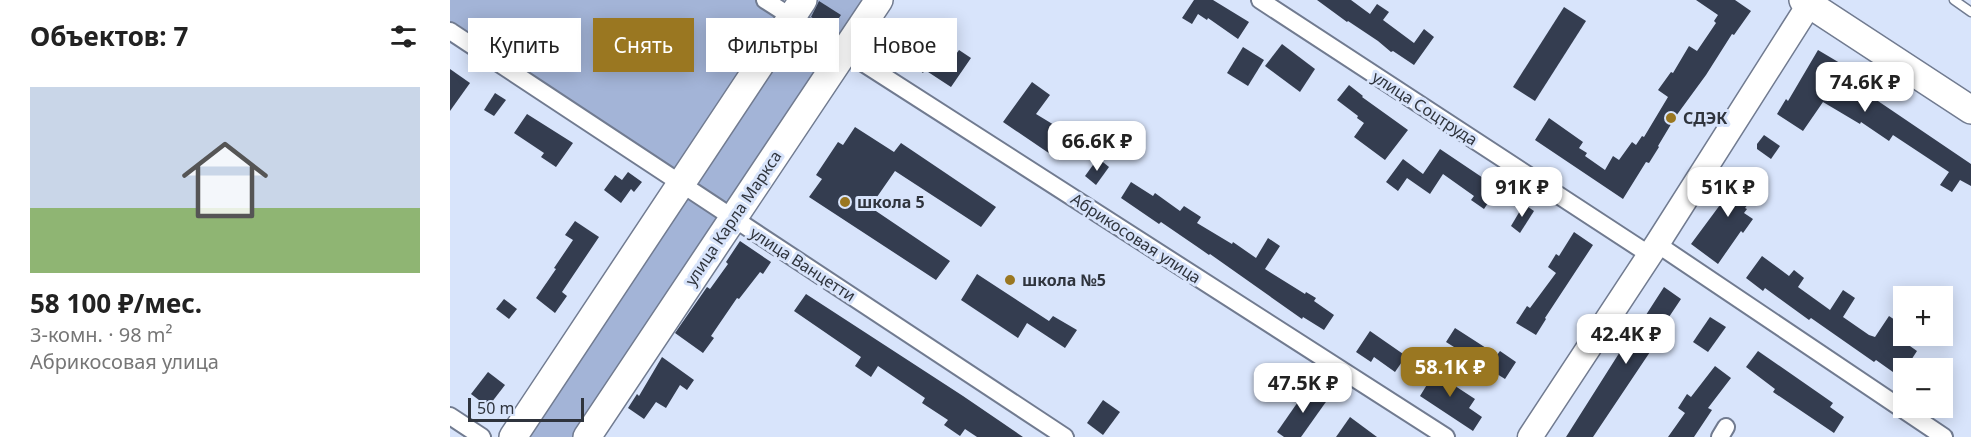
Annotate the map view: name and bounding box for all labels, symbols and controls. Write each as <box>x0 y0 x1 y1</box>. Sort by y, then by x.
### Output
text: Объектов: 7 <box>30 18 188 54</box>
chip: Купить <box>468 18 581 72</box>
chip: Снять <box>593 18 694 72</box>
chip: Фильтры <box>706 18 839 72</box>
chip: Новое <box>851 18 957 72</box>
icon: filters <box>387 20 420 53</box>
pin: 74.6K ₽ <box>1810 62 1920 113</box>
street label: улица Соцтруда <box>1368 66 1482 150</box>
text: 74.6K ₽ <box>1830 68 1900 95</box>
place label: СДЭК <box>1683 107 1728 129</box>
marker: СДЭК <box>1664 111 1678 125</box>
pin: 66.6K ₽ <box>1042 121 1152 172</box>
icon: home <box>171 126 279 234</box>
text: 66.6K ₽ <box>1062 127 1132 154</box>
street label: улица Карла Маркса <box>680 146 786 290</box>
pin: 91K ₽ <box>1480 167 1564 218</box>
pin: 51K ₽ <box>1686 167 1770 218</box>
text: 91K ₽ <box>1495 173 1549 200</box>
text: 51K ₽ <box>1701 173 1755 200</box>
street label: Абрикосовая улица <box>1067 188 1205 288</box>
place label: школа 5 <box>857 191 925 213</box>
marker: школа 5 <box>838 195 852 209</box>
street label: улица Ванцетти <box>746 222 860 306</box>
place label: школа №5 <box>1022 269 1106 291</box>
marker: школа №5 <box>1003 273 1017 287</box>
text: 58 100 ₽/мес. <box>30 285 202 321</box>
map controls <box>1893 286 1953 418</box>
button: + <box>1893 286 1953 346</box>
pin: 42.4K ₽ <box>1571 314 1681 365</box>
text: 42.4K ₽ <box>1591 320 1661 347</box>
text: 3-комн. · 98 m² <box>30 321 173 348</box>
pin: 58.1K ₽ <box>1395 347 1505 398</box>
text: Абрикосовая улица <box>30 348 219 375</box>
text: 58.1K ₽ <box>1415 353 1485 380</box>
button: − <box>1893 358 1953 418</box>
pin: 47.5K ₽ <box>1248 363 1358 414</box>
text: 47.5K ₽ <box>1268 369 1338 396</box>
scale bar <box>468 395 584 422</box>
text: 50 m <box>477 397 514 419</box>

